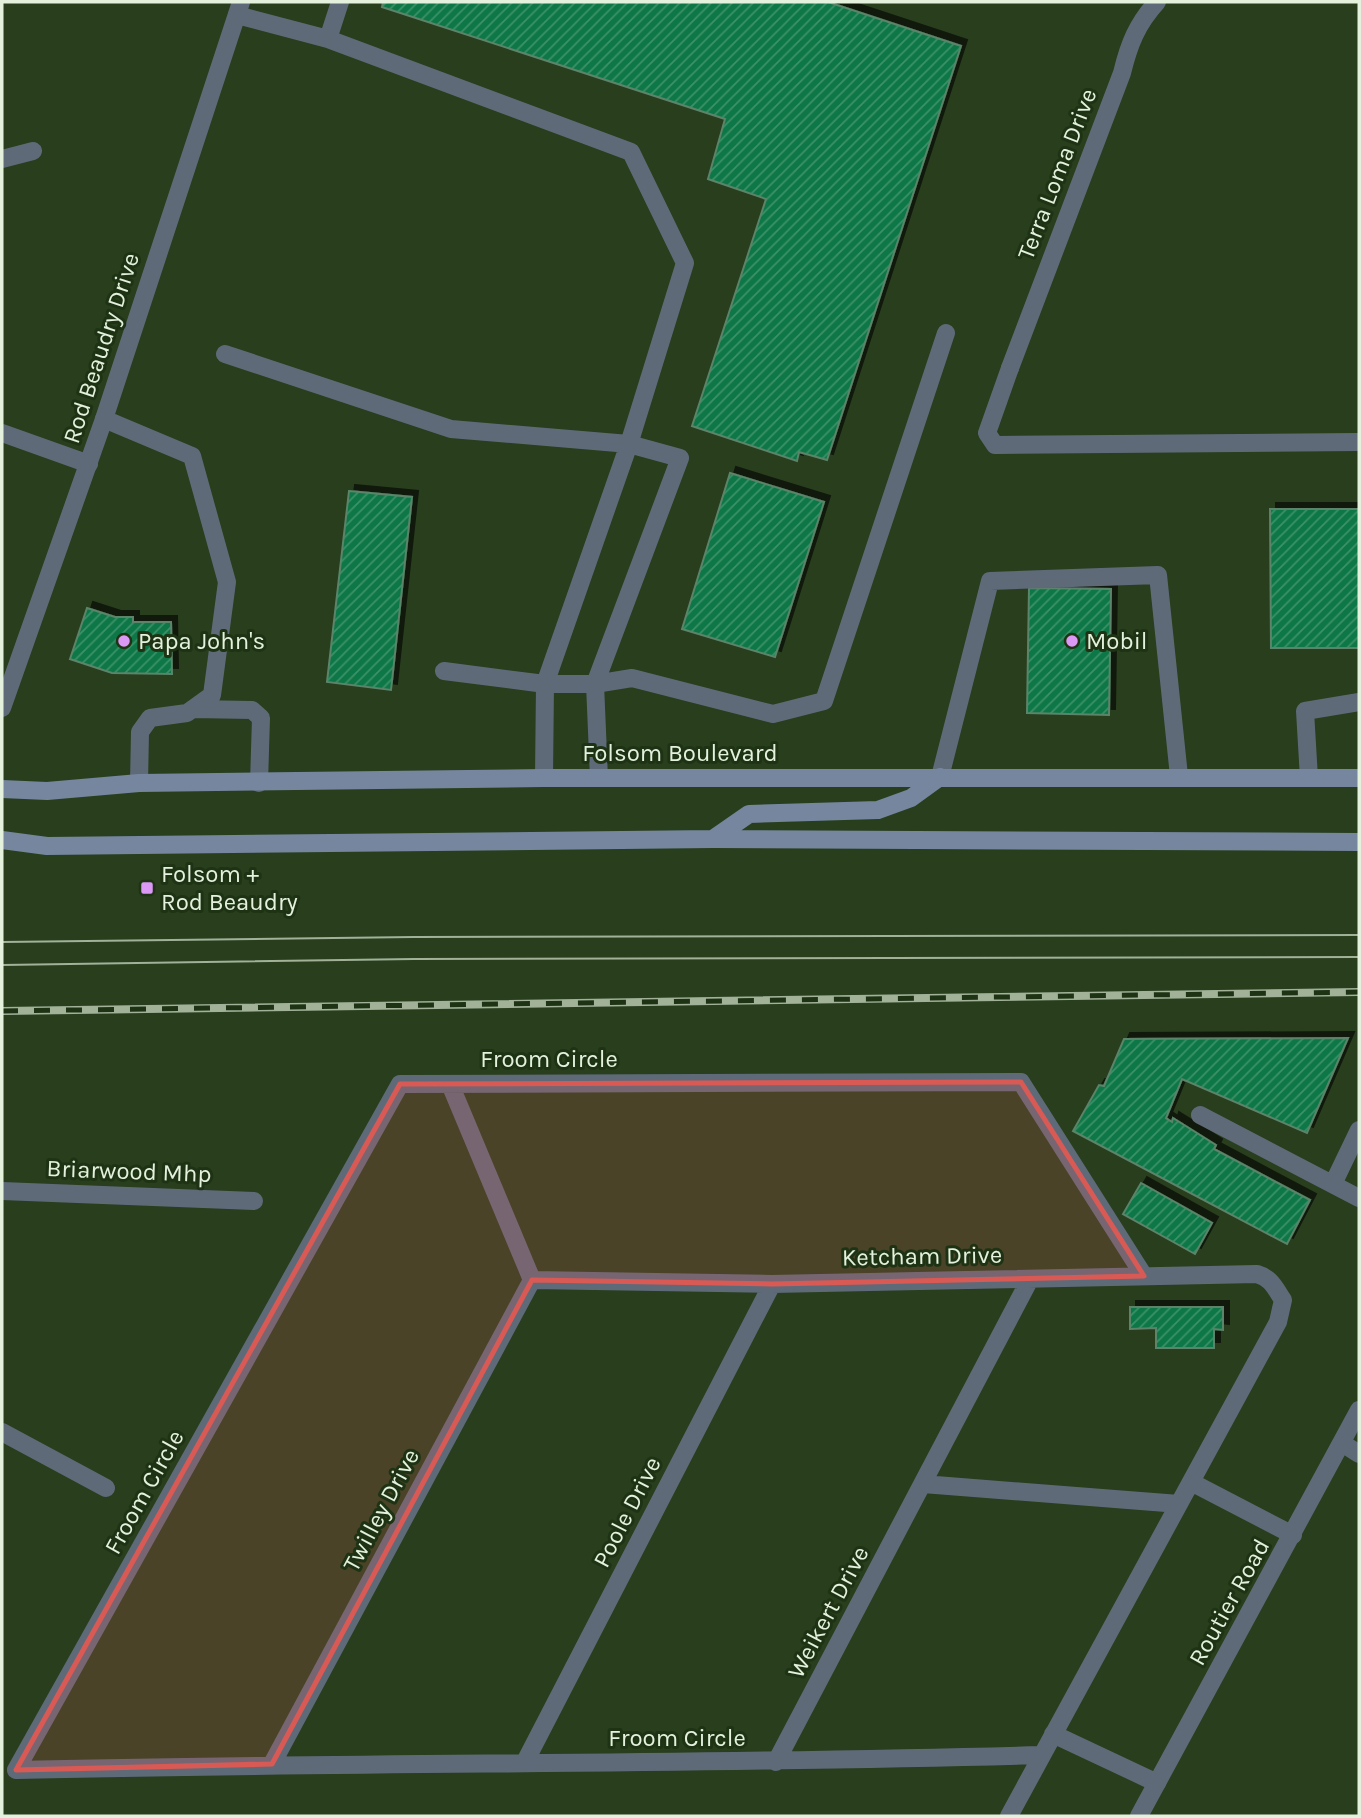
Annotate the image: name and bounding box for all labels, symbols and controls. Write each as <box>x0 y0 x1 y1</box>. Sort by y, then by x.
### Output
street label: Terra Loma Drive <box>1012 85 1102 263</box>
street label: Rod Beaudry Drive <box>57 249 145 447</box>
place label: Papa John's <box>138 627 265 655</box>
place label: Mobil <box>1086 627 1148 655</box>
marker: Papa John's <box>116 633 132 649</box>
marker: Mobil <box>1064 633 1080 649</box>
street label: Folsom Boulevard <box>582 739 778 767</box>
place label: Folsom + Rod Beaudry <box>161 860 298 916</box>
marker: Folsom + Rod Beaudry <box>139 880 155 896</box>
street label: Froom Circle <box>480 1045 618 1073</box>
street label: Briarwood Mhp <box>46 1154 212 1188</box>
street label: Ketcham Drive <box>842 1241 1002 1271</box>
street label: Froom Circle <box>98 1425 190 1559</box>
street label: Twilley Drive <box>337 1444 425 1576</box>
street label: Poole Drive <box>587 1452 667 1572</box>
street label: Routier Road <box>1183 1534 1275 1670</box>
street label: Weikert Drive <box>781 1541 875 1683</box>
street label: Froom Circle <box>608 1724 746 1752</box>

